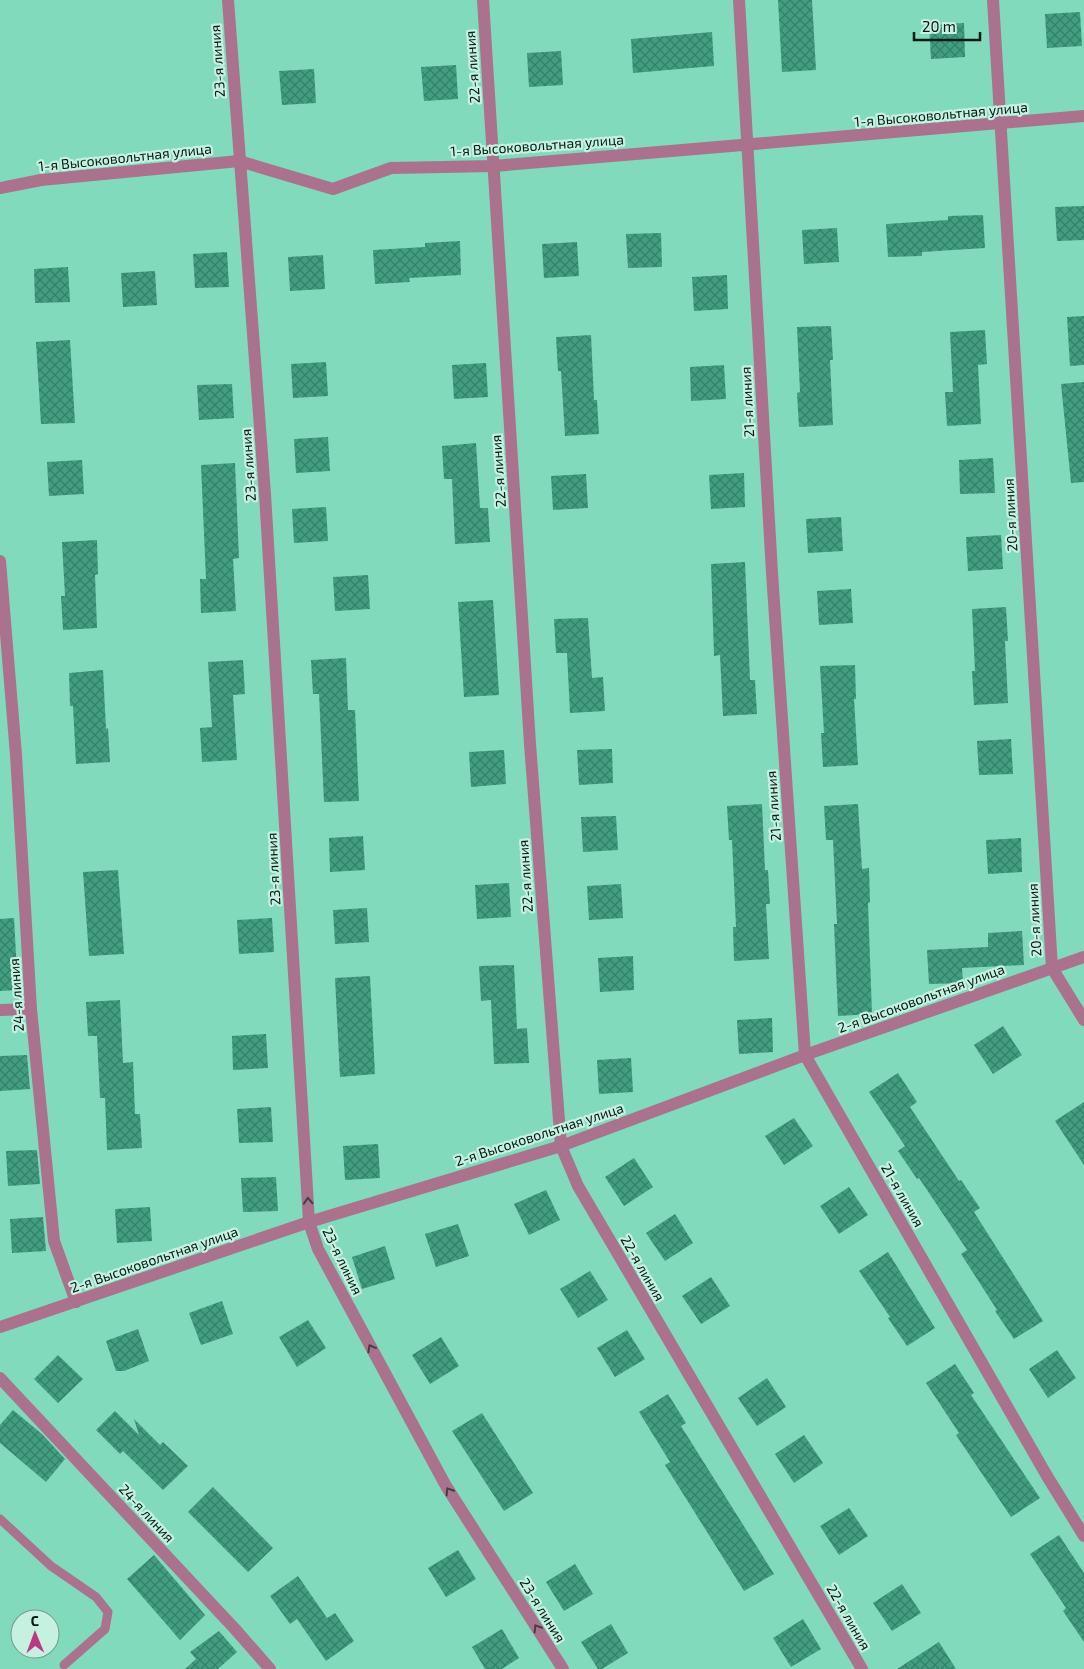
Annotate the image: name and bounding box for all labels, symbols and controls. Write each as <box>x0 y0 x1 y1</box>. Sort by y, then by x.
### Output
scale bar <box>914 10 980 42</box>
text: 20 m <box>922 17 956 35</box>
street label: 23-я линия <box>206 24 228 98</box>
street label: 22-я линия <box>461 30 483 104</box>
street label: 1-я Высоковольтная улица <box>854 98 1028 130</box>
street label: 1-я Высоковольтная улица <box>450 130 624 160</box>
street label: 1-я Высоковольтная улица <box>38 139 212 175</box>
street label: 21-я линия <box>737 366 757 438</box>
street label: 23-я линия <box>237 428 259 502</box>
street label: 22-я линия <box>487 434 509 508</box>
street label: 20-я линия <box>1000 478 1020 552</box>
street label: 21-я линия <box>762 770 784 842</box>
street label: 23-я линия <box>263 832 283 906</box>
street label: 22-я линия <box>514 839 536 913</box>
street label: 20-я линия <box>1024 883 1044 957</box>
street label: 24-я линия <box>5 958 27 1032</box>
street label: 2-я Высоковольтная улица <box>835 960 1007 1036</box>
street label: 2-я Высоковольтная улица <box>453 1099 625 1169</box>
street label: 21-я линия <box>878 1160 928 1230</box>
one-way arrow <box>302 1197 313 1205</box>
street label: 2-я Высоковольтная улица <box>68 1222 240 1296</box>
street label: 23-я линия <box>319 1225 367 1297</box>
street label: 22-я линия <box>617 1232 669 1304</box>
one-way arrow <box>368 1345 378 1354</box>
street label: 24-я линия <box>116 1480 178 1546</box>
one-way arrow <box>446 1487 456 1496</box>
street label: 23-я линия <box>517 1575 569 1645</box>
street label: 22-я линия <box>823 1581 875 1653</box>
north arrow <box>10 1609 60 1659</box>
text: С <box>30 1612 39 1629</box>
one-way arrow <box>533 1624 543 1633</box>

